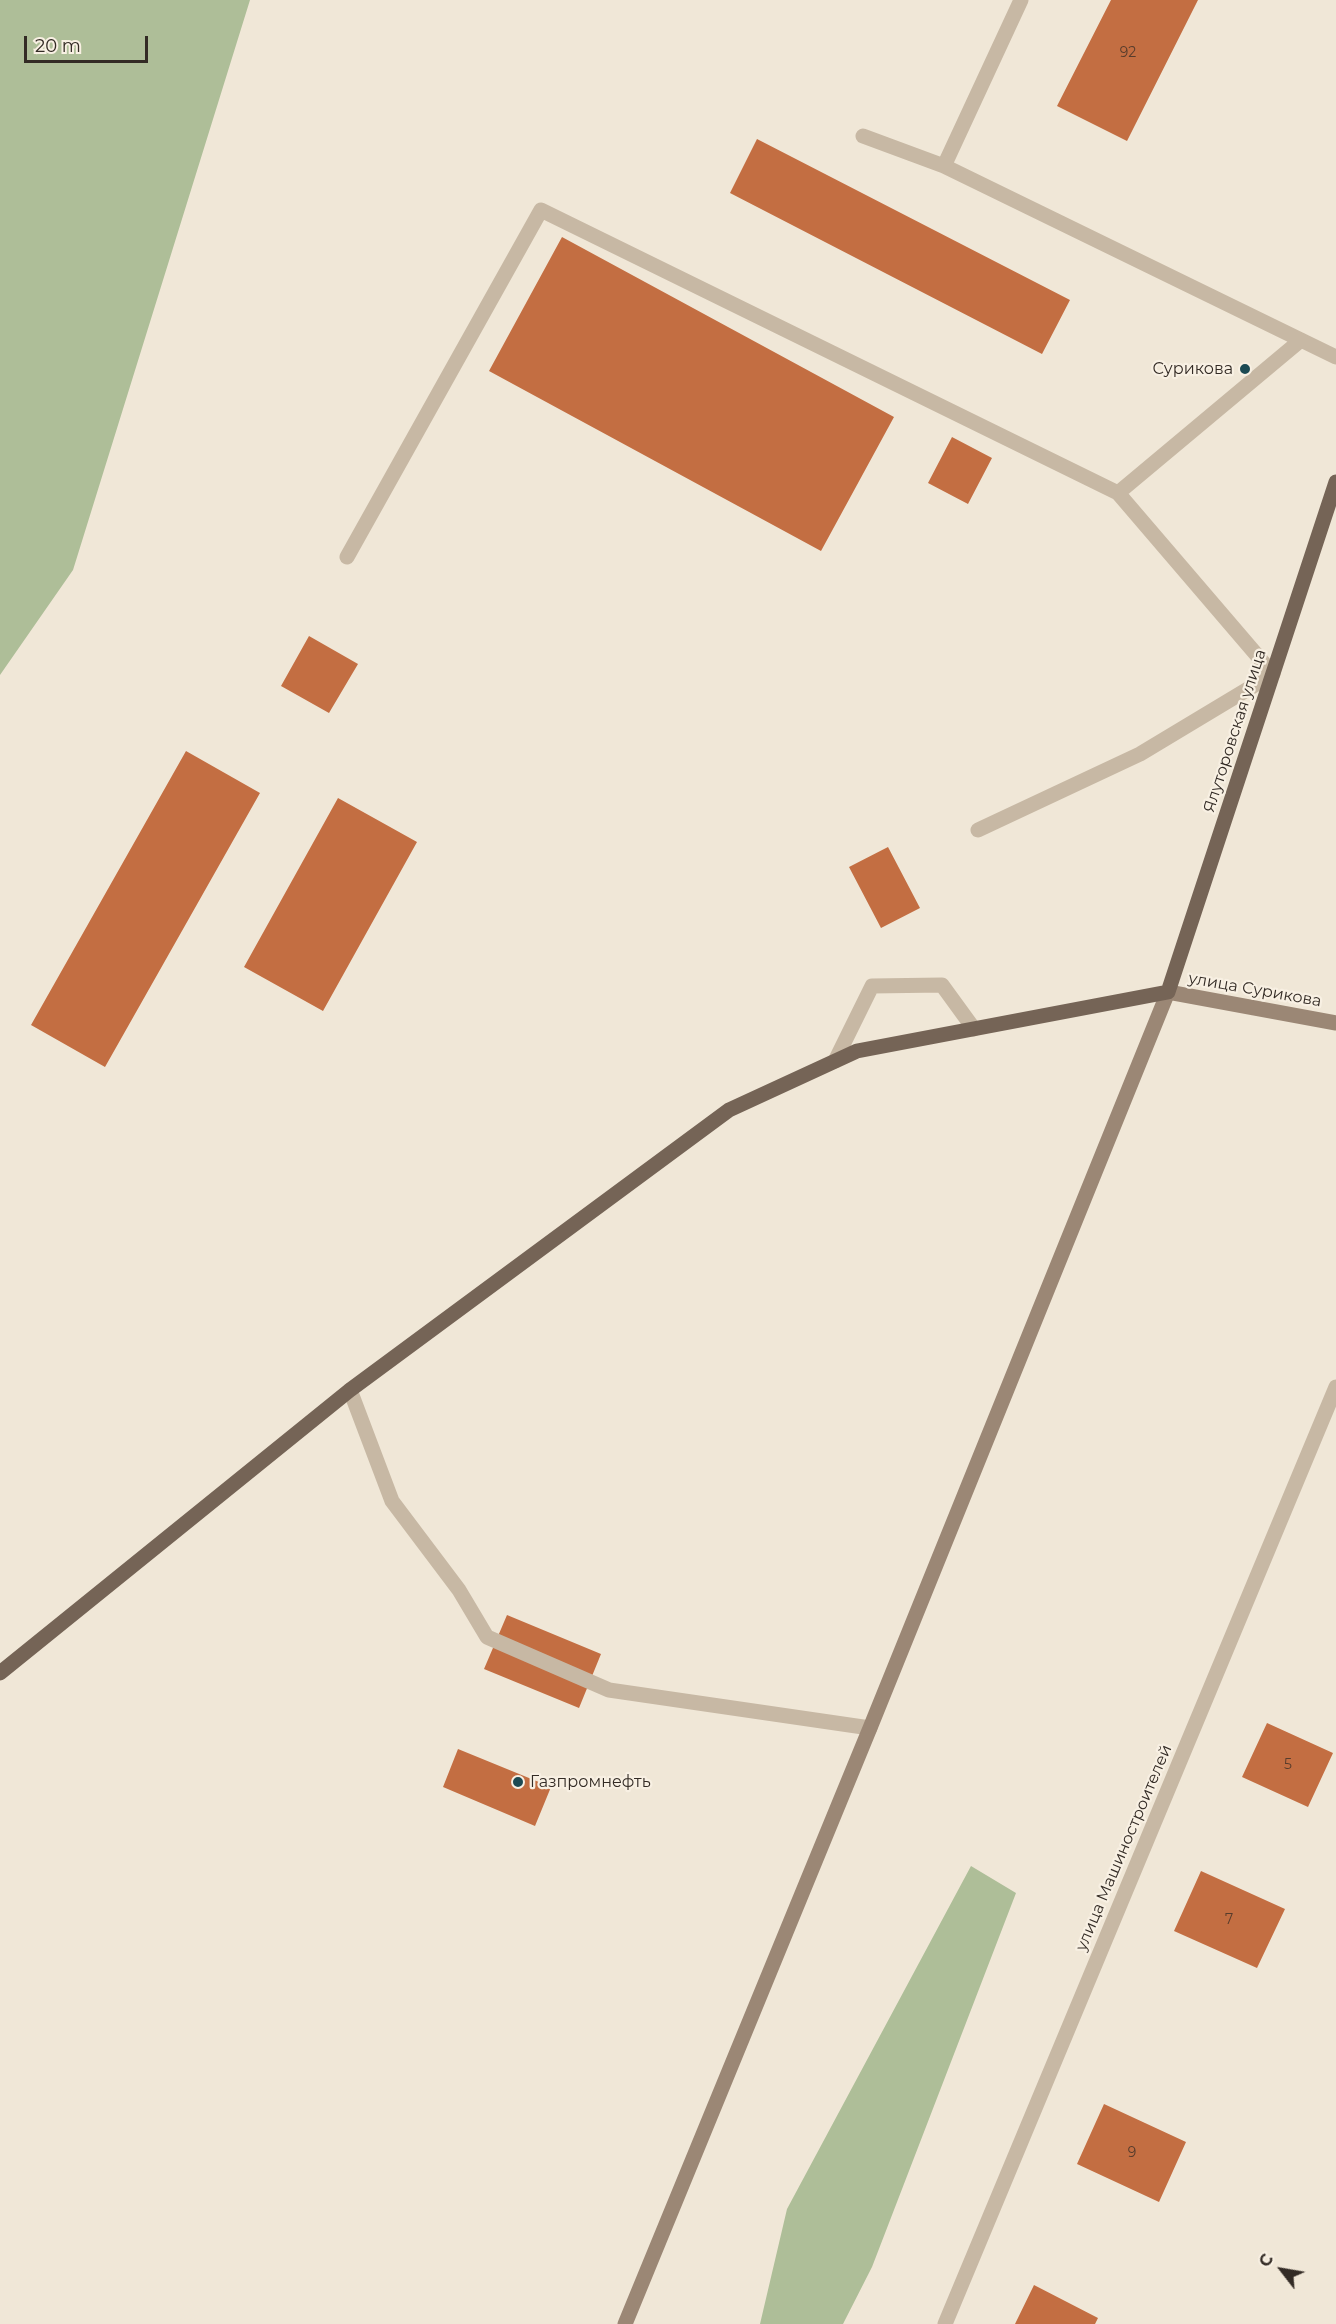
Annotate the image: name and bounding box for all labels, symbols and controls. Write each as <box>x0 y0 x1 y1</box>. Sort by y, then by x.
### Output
scale bar <box>27 24 152 62</box>
text: 20 m <box>35 35 81 57</box>
house number: 92 <box>1120 45 1136 61</box>
place label: Сурикова <box>1152 359 1233 379</box>
marker: Сурикова <box>1238 362 1252 376</box>
street label: Ялуторовская улица <box>1200 647 1270 815</box>
street label: улица Сурикова <box>1187 969 1323 1011</box>
street label: улица Машиностроителей <box>1072 1742 1176 1954</box>
house number: 5 <box>1284 1757 1292 1773</box>
place label: Газпромнефть <box>530 1772 651 1792</box>
marker: Газпромнефть <box>511 1775 525 1789</box>
house number: 7 <box>1225 1912 1233 1928</box>
house number: 9 <box>1128 2145 1136 2161</box>
north arrow <box>1252 2240 1312 2300</box>
text: С <box>1255 2251 1277 2270</box>

